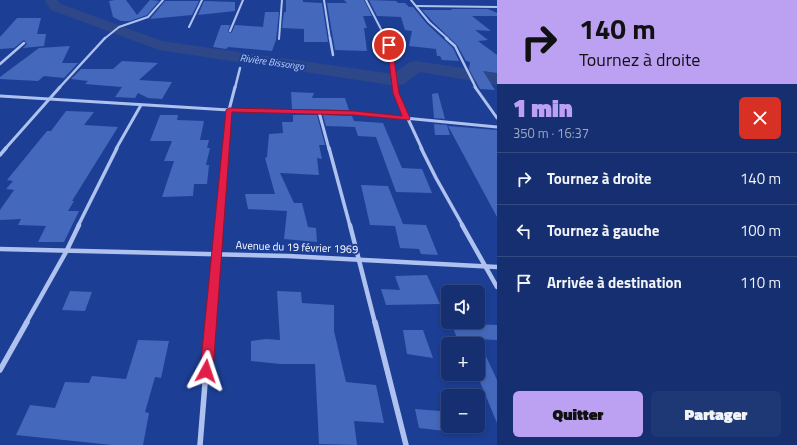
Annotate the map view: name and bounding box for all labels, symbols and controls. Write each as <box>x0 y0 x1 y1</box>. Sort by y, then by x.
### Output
text: 140 m <box>579 7 656 50</box>
icon: right <box>513 16 565 68</box>
pin <box>372 28 406 62</box>
icon: arrive <box>378 34 400 56</box>
text: Tournez à droite <box>579 46 700 73</box>
water label: Rivière Bissongo <box>239 50 306 74</box>
text: 1 min <box>513 90 573 126</box>
button: close <box>739 97 781 139</box>
text: 350 m · 16:37 <box>513 123 589 143</box>
text: Tournez à droite <box>547 167 652 190</box>
text: 140 m <box>740 167 781 190</box>
icon: right <box>513 168 535 190</box>
text: Tournez à gauche <box>547 219 659 242</box>
text: 100 m <box>740 219 781 242</box>
icon: left <box>513 220 535 242</box>
street label: Avenue du 19 février 1969 <box>235 237 359 257</box>
text: Arrivée à destination <box>547 271 682 294</box>
text: 110 m <box>740 271 781 294</box>
icon: arrive <box>513 272 535 294</box>
map controls <box>441 285 485 433</box>
button: sound <box>441 285 485 329</box>
button: + <box>441 337 485 381</box>
position arrow <box>185 350 227 392</box>
button: − <box>441 389 485 433</box>
button: Quitter <box>513 391 643 437</box>
button: Partager <box>651 391 781 437</box>

